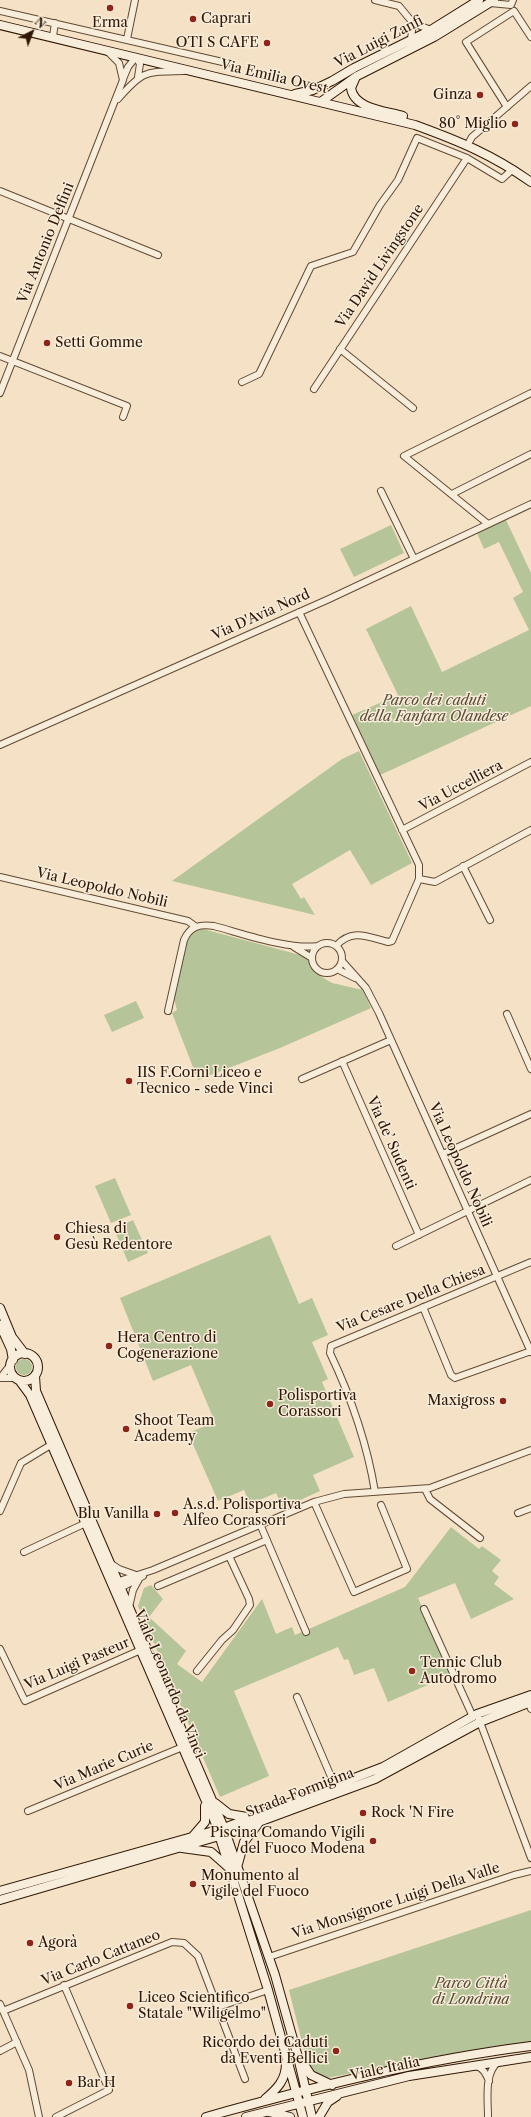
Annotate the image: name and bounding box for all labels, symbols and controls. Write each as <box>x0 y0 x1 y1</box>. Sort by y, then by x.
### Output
marker: Erma <box>105 3 115 13</box>
place label: Caprari <box>201 11 251 27</box>
north arrow <box>12 12 52 52</box>
street label: Via Luigi Zanfi <box>332 12 426 72</box>
marker: Caprari <box>188 14 198 24</box>
text: N <box>32 15 48 31</box>
place label: Erma <box>92 15 128 31</box>
place label: OTI S CAFE <box>176 35 259 51</box>
marker: OTI S CAFE <box>262 38 272 48</box>
street label: Via Emilia Ovest <box>219 56 329 98</box>
place label: Ginza <box>433 87 472 103</box>
marker: Ginza <box>475 90 485 100</box>
place label: 80° Miglio <box>439 116 507 132</box>
marker: 80° Miglio <box>510 119 520 129</box>
street label: Via Antonio Delfini <box>14 180 78 306</box>
street label: Via David Livingstone <box>332 201 428 331</box>
place label: Setti Gomme <box>55 335 143 351</box>
marker: Setti Gomme <box>42 338 52 348</box>
street label: Via D'Avia Nord <box>209 586 313 644</box>
park label: Parco dei caduti della Fanfara Olandese <box>360 693 508 726</box>
street label: Via Uccelliera <box>416 757 506 815</box>
street label: Via Leopoldo Nobili <box>35 865 169 911</box>
place label: IIS F.Corni Liceo e Tecnico - sede Vinci <box>137 1065 273 1098</box>
marker: IIS F.Corni Liceo e Tecnico - sede Vinci <box>124 1076 134 1086</box>
street label: Via de’ Sudenti <box>363 1094 419 1192</box>
street label: Via Leopoldo Nobili <box>425 1100 495 1230</box>
place label: Chiesa di Gesù Redentore <box>65 1221 173 1254</box>
marker: Chiesa di Gesù Redentore <box>52 1232 62 1242</box>
street label: Via Cesare Della Chiesa <box>334 1261 488 1337</box>
place label: Hera Centro di Cogenerazione <box>117 1330 218 1362</box>
marker: Hera Centro di Cogenerazione <box>104 1341 114 1351</box>
place label: Polisportiva Corassori <box>278 1388 357 1420</box>
place label: Maxigross <box>427 1393 495 1409</box>
marker: Maxigross <box>498 1396 508 1406</box>
marker: Polisportiva Corassori <box>265 1399 275 1409</box>
place label: Shoot Team Academy <box>134 1413 214 1446</box>
marker: Shoot Team Academy <box>121 1424 131 1434</box>
place label: A.s.d. Polisportiva Alfeo Corassori <box>183 1497 301 1530</box>
place label: Blu Vanilla <box>78 1506 149 1522</box>
marker: A.s.d. Polisportiva Alfeo Corassori <box>170 1508 180 1518</box>
marker: Blu Vanilla <box>152 1509 162 1519</box>
street label: Viale Leonardo da Vinci <box>130 1607 208 1761</box>
street label: Via Luigi Pasteur <box>22 1634 132 1694</box>
place label: Tennic Club Autodromo <box>420 1655 502 1688</box>
marker: Tennic Club Autodromo <box>407 1666 417 1676</box>
street label: Via Marie Curie <box>52 1738 156 1794</box>
street label: Strada Formigina <box>244 1765 356 1821</box>
place label: Rock 'N Fire <box>371 1805 454 1821</box>
marker: Rock 'N Fire <box>358 1808 368 1818</box>
place label: Piscina Comando Vigili del Fuoco Modena <box>210 1825 365 1858</box>
marker: Piscina Comando Vigili del Fuoco Modena <box>368 1836 378 1846</box>
street label: Via Monsignore Luigi Della Valle <box>290 1859 502 1943</box>
place label: Monumento al Vigile del Fuoco <box>201 1868 309 1900</box>
marker: Monumento al Vigile del Fuoco <box>188 1879 198 1889</box>
street label: Via Carlo Cattaneo <box>39 1926 163 1990</box>
place label: Agorà <box>38 1935 77 1951</box>
marker: Agorà <box>25 1938 35 1948</box>
park label: Parco Città di Londrina <box>432 1976 510 2008</box>
place label: Liceo Scientifico Statale "Wiligelmo" <box>138 1990 266 2022</box>
marker: Liceo Scientifico Statale "Wiligelmo" <box>125 2001 135 2011</box>
place label: Ricordo dei Caduti da Eventi Bellici <box>202 2035 328 2068</box>
marker: Ricordo dei Caduti da Eventi Bellici <box>331 2046 341 2056</box>
street label: Viale Italia <box>349 2053 421 2085</box>
place label: Bar H <box>77 2075 116 2091</box>
marker: Bar H <box>64 2078 74 2088</box>

